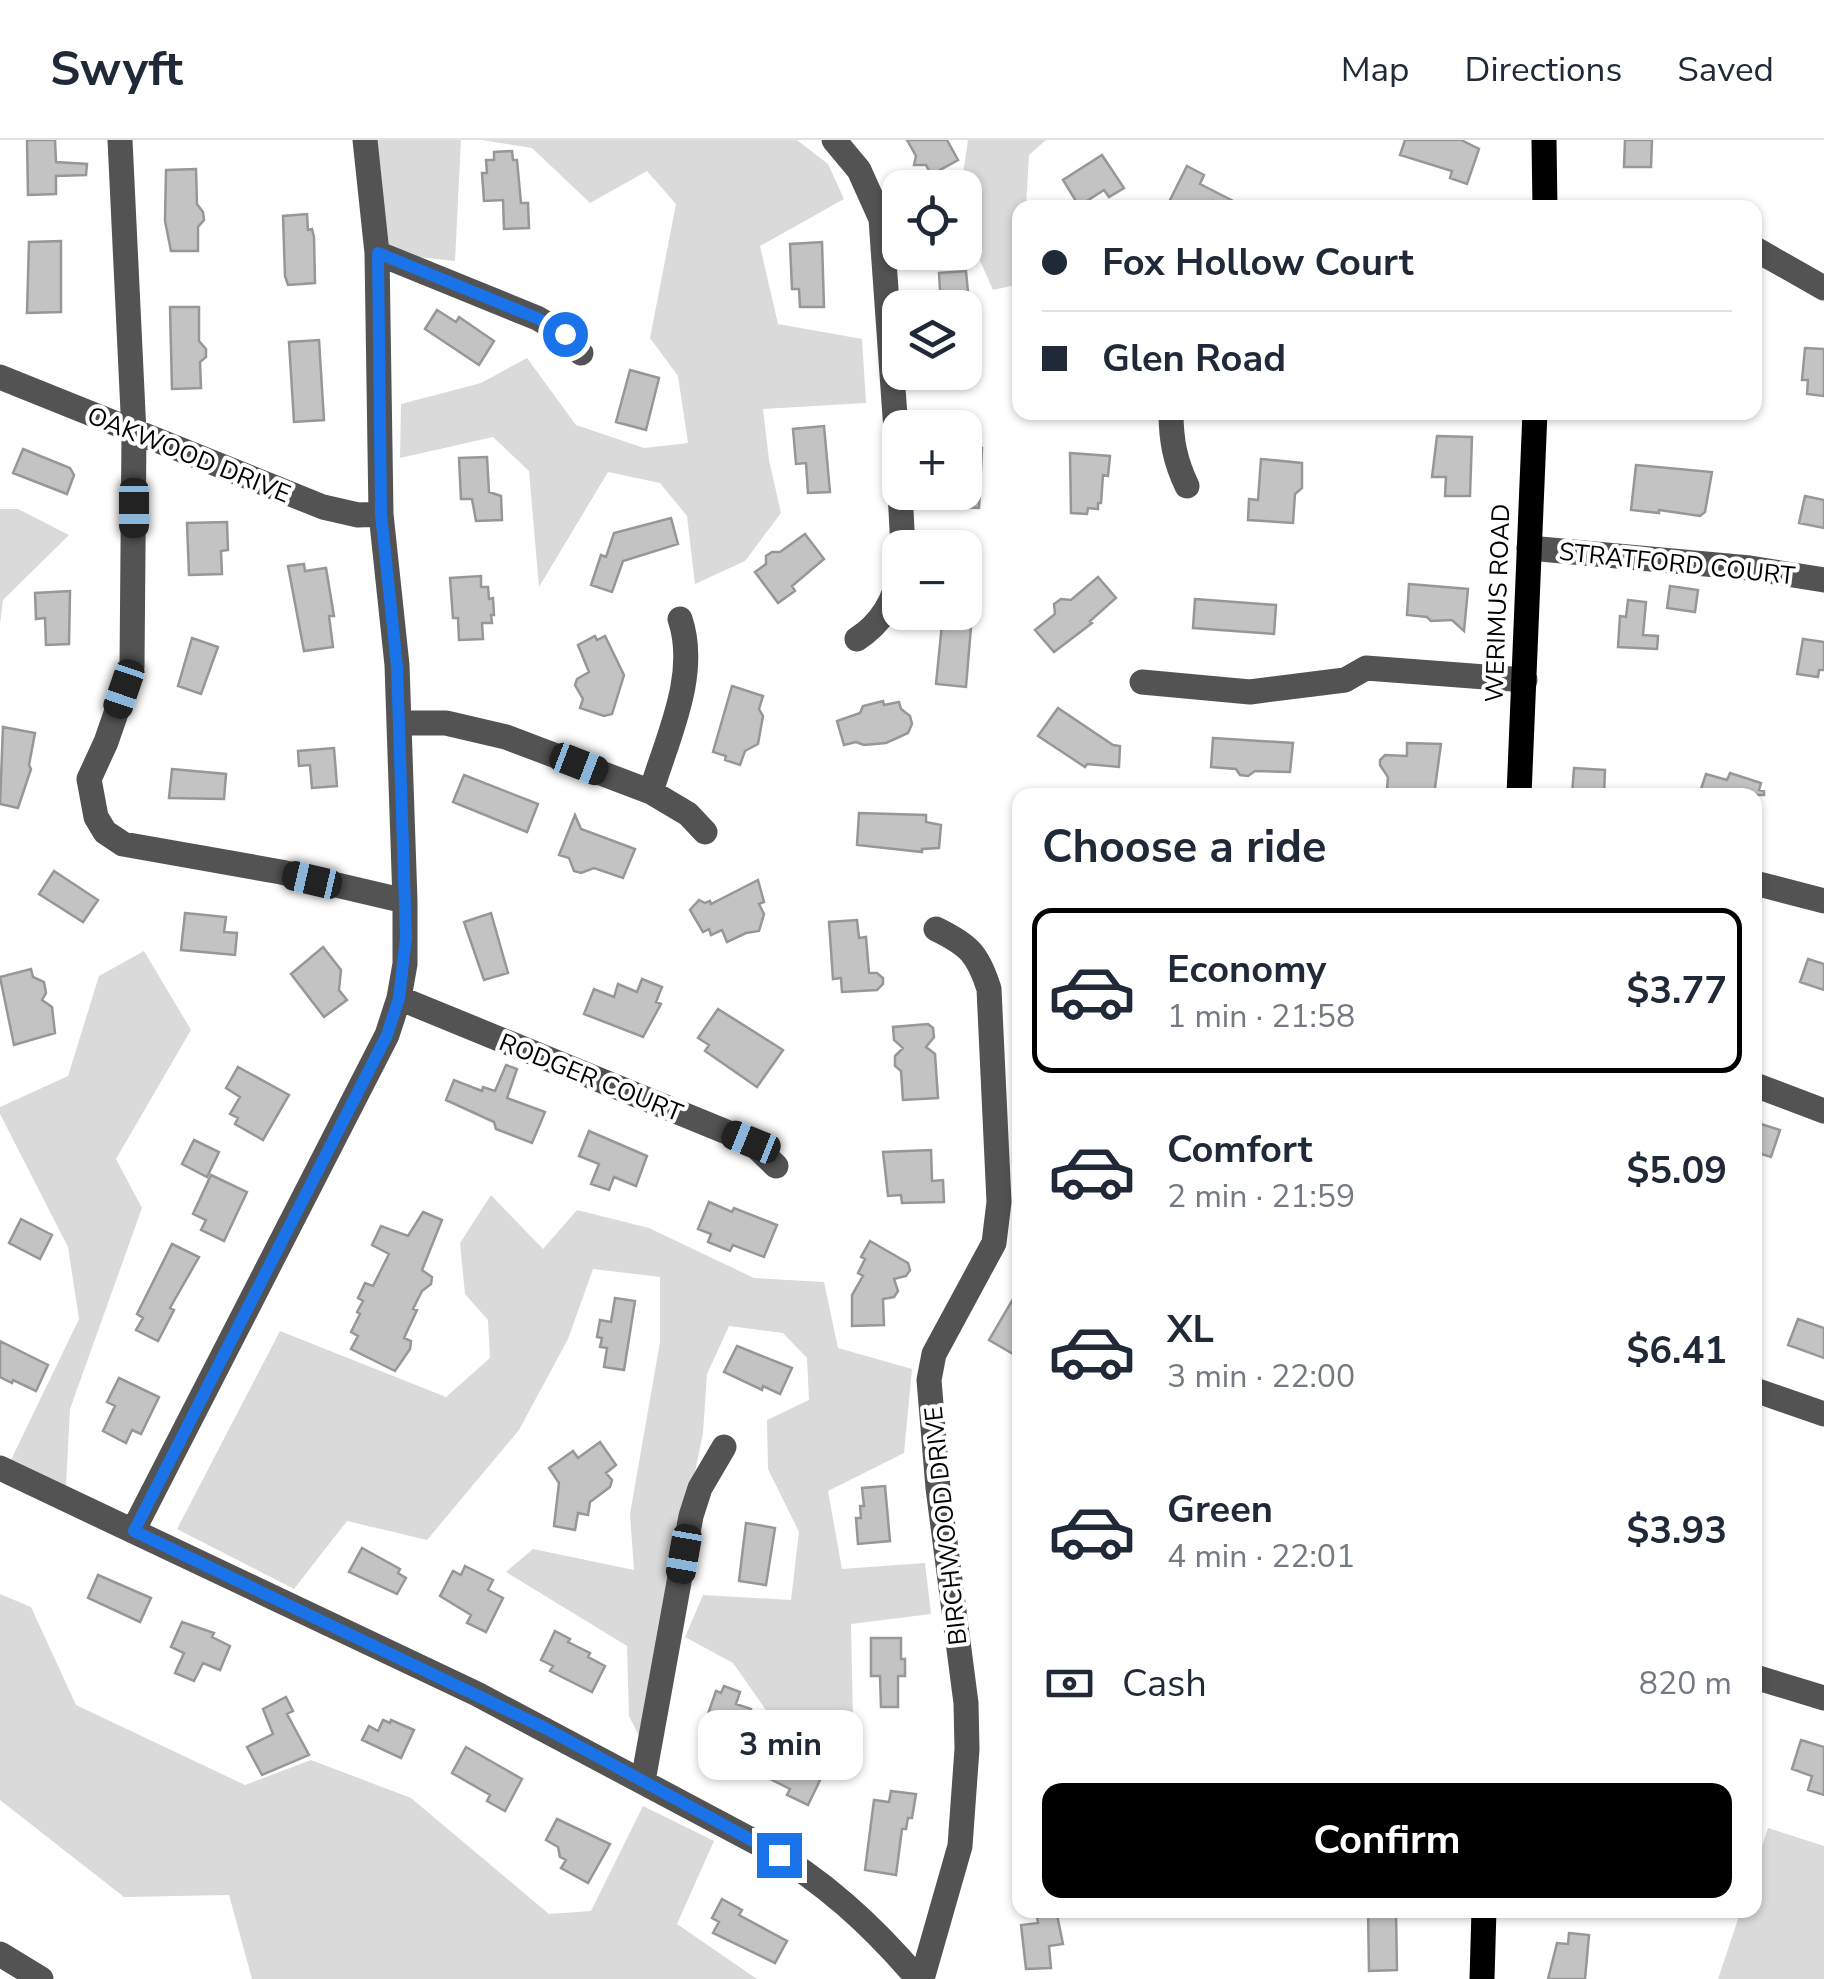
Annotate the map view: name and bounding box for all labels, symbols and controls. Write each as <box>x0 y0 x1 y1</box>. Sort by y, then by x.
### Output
text: Swyft <box>50 36 183 102</box>
text: Map <box>1341 46 1410 93</box>
text: Directions <box>1465 46 1622 93</box>
text: Saved <box>1677 46 1774 93</box>
map controls <box>882 170 982 630</box>
button: locate <box>882 170 982 270</box>
text: Fox Hollow Court <box>1102 237 1414 288</box>
button: layers <box>882 290 982 390</box>
route start <box>543 312 588 357</box>
text: Glen Road <box>1102 333 1286 384</box>
street label: OAKWOOD DRIVE <box>82 399 295 511</box>
button: + <box>882 410 982 510</box>
car <box>119 478 149 538</box>
street label: WERIMUS ROAD <box>1478 503 1518 703</box>
button: − <box>882 530 982 630</box>
street label: STRATFORD COURT <box>1557 535 1796 593</box>
car <box>100 656 148 722</box>
car <box>546 739 612 789</box>
text: Choose a ride <box>1042 817 1327 878</box>
car <box>279 859 345 901</box>
text: Economy <box>1167 944 1326 995</box>
icon: car <box>1047 946 1137 1036</box>
text: $3.77 <box>1626 965 1727 1016</box>
text: 1 min · 21:58 <box>1167 995 1355 1038</box>
street label: RODGER COURT <box>494 1026 687 1130</box>
car <box>718 1117 784 1167</box>
text: Comfort <box>1167 1124 1312 1175</box>
icon: car <box>1047 1126 1137 1216</box>
text: $5.09 <box>1626 1145 1727 1196</box>
text: 2 min · 21:59 <box>1167 1175 1355 1218</box>
text: XL <box>1167 1304 1214 1355</box>
icon: car <box>1047 1306 1137 1396</box>
text: $6.41 <box>1626 1325 1727 1376</box>
text: 3 min · 22:00 <box>1167 1355 1355 1398</box>
street label: BIRCHWOOD DRIVE <box>917 1405 975 1647</box>
text: Green <box>1167 1484 1273 1535</box>
icon: car <box>1047 1486 1137 1576</box>
text: $3.93 <box>1626 1505 1727 1556</box>
car <box>664 1522 704 1586</box>
text: 4 min · 22:01 <box>1167 1535 1355 1578</box>
icon: cash <box>1042 1656 1097 1711</box>
text: Cash <box>1122 1658 1207 1709</box>
text: 820 m <box>1639 1662 1732 1705</box>
callout: 3 min <box>696 1710 862 1780</box>
text: 3 min <box>739 1723 822 1766</box>
button: Confirm <box>1042 1783 1732 1898</box>
route end <box>757 1833 802 1878</box>

